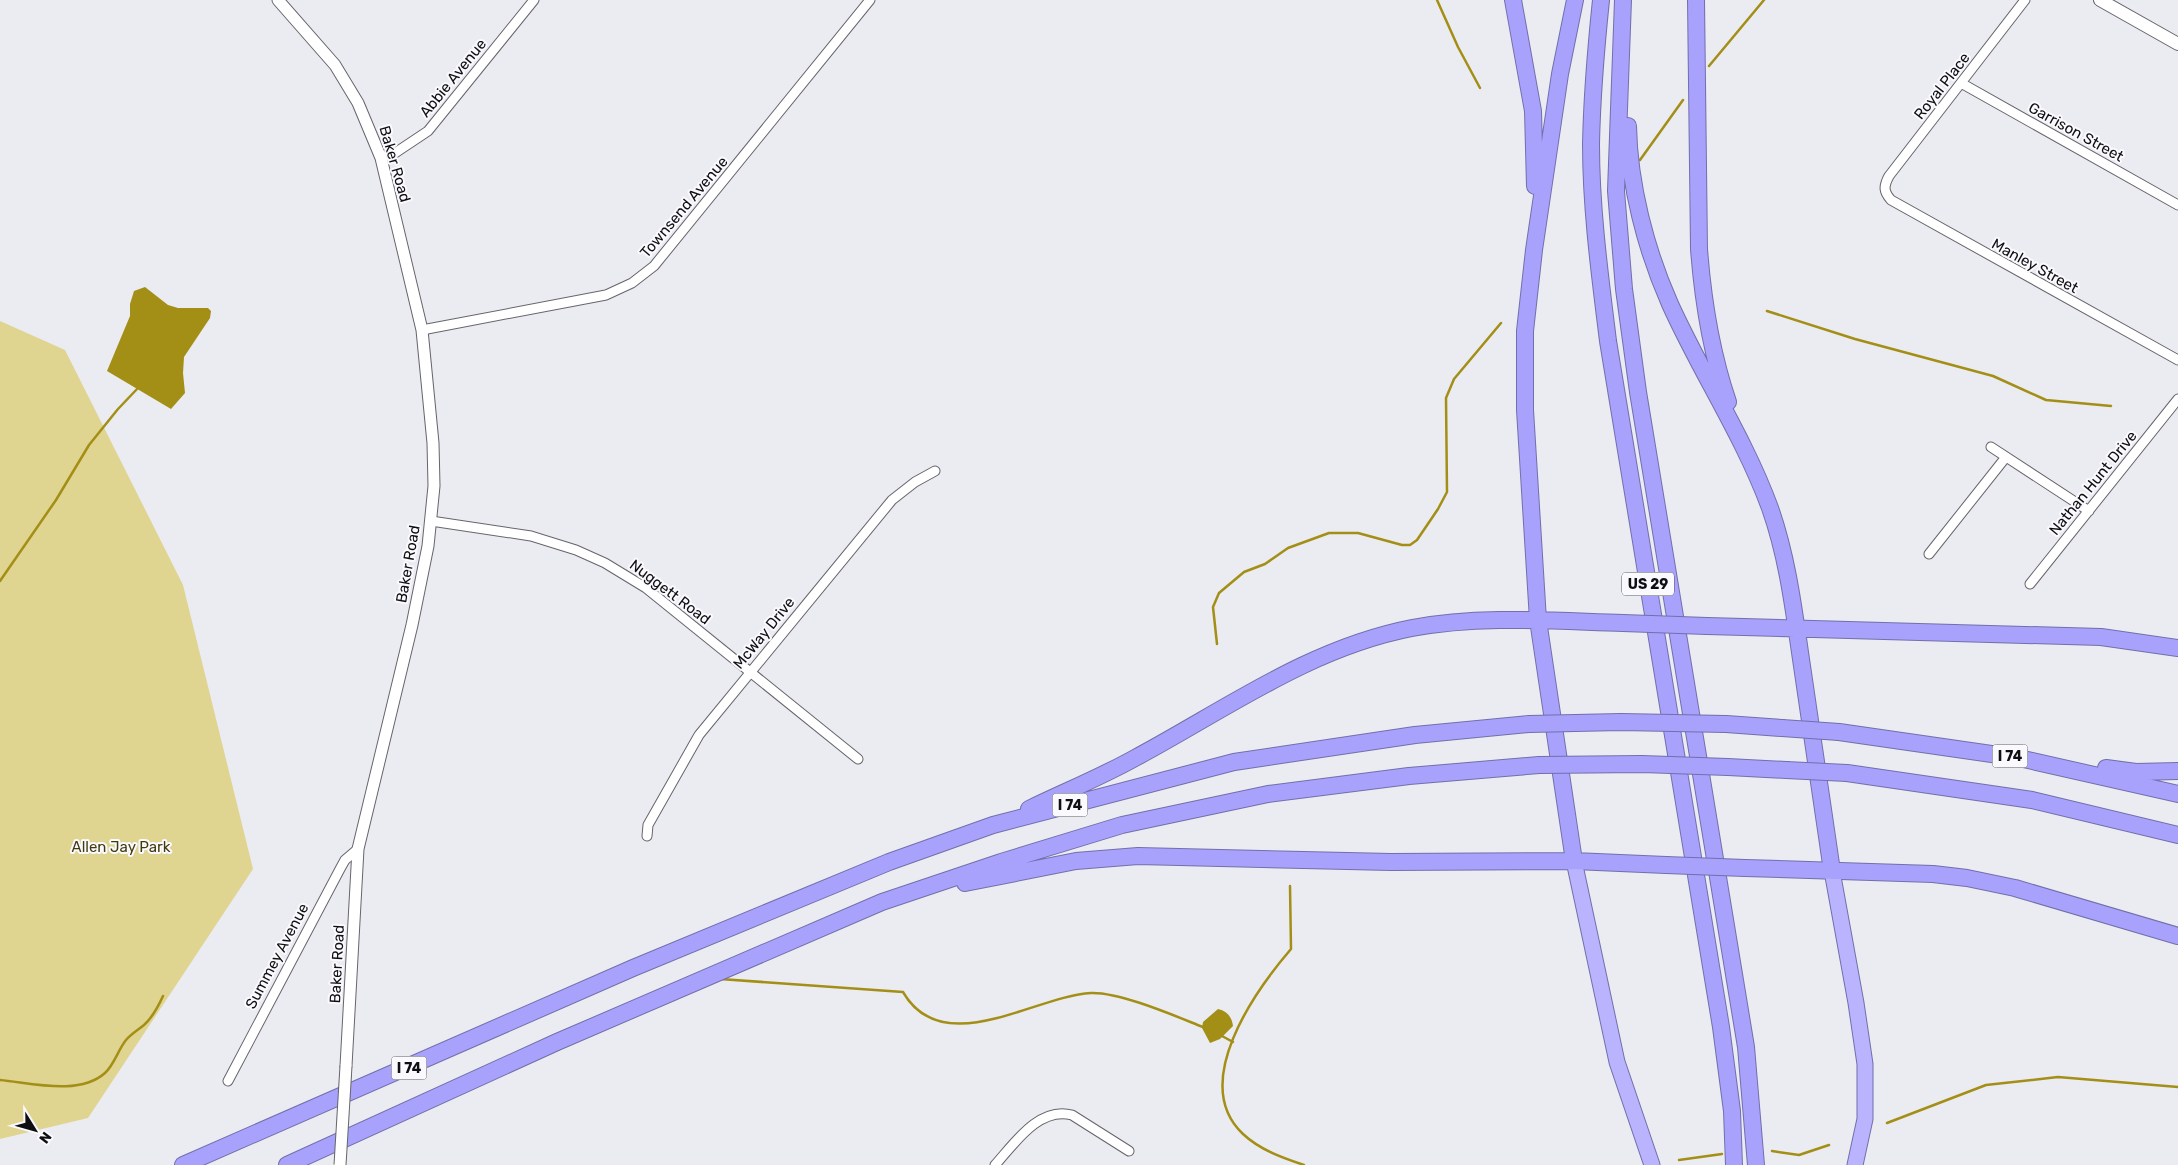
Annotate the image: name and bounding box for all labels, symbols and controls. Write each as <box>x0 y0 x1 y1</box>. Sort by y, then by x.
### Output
street label: Abbie Avenue <box>416 35 490 121</box>
street label: Royal Place <box>1910 49 1974 123</box>
street label: Garrison Street <box>2025 98 2127 166</box>
street label: Baker Road <box>376 124 414 204</box>
street label: Townsend Avenue <box>636 153 732 261</box>
street label: Manley Street <box>1989 235 2081 297</box>
street label: Nathan Hunt Drive <box>2045 427 2141 539</box>
street label: Baker Road <box>392 524 424 604</box>
street label: Nuggett Road <box>626 556 714 628</box>
road number: US 29 <box>1622 572 1674 596</box>
street label: McWay Drive <box>729 593 799 673</box>
road number: I 74 <box>1992 744 2028 768</box>
road number: I 74 <box>1052 794 1088 816</box>
park label: Allen Jay Park <box>72 838 171 856</box>
street label: Summey Avenue <box>242 900 312 1012</box>
street label: Baker Road <box>326 924 348 1004</box>
road number: I 74 <box>392 1056 426 1080</box>
north arrow <box>10 1105 60 1155</box>
text: N <box>35 1128 55 1147</box>

